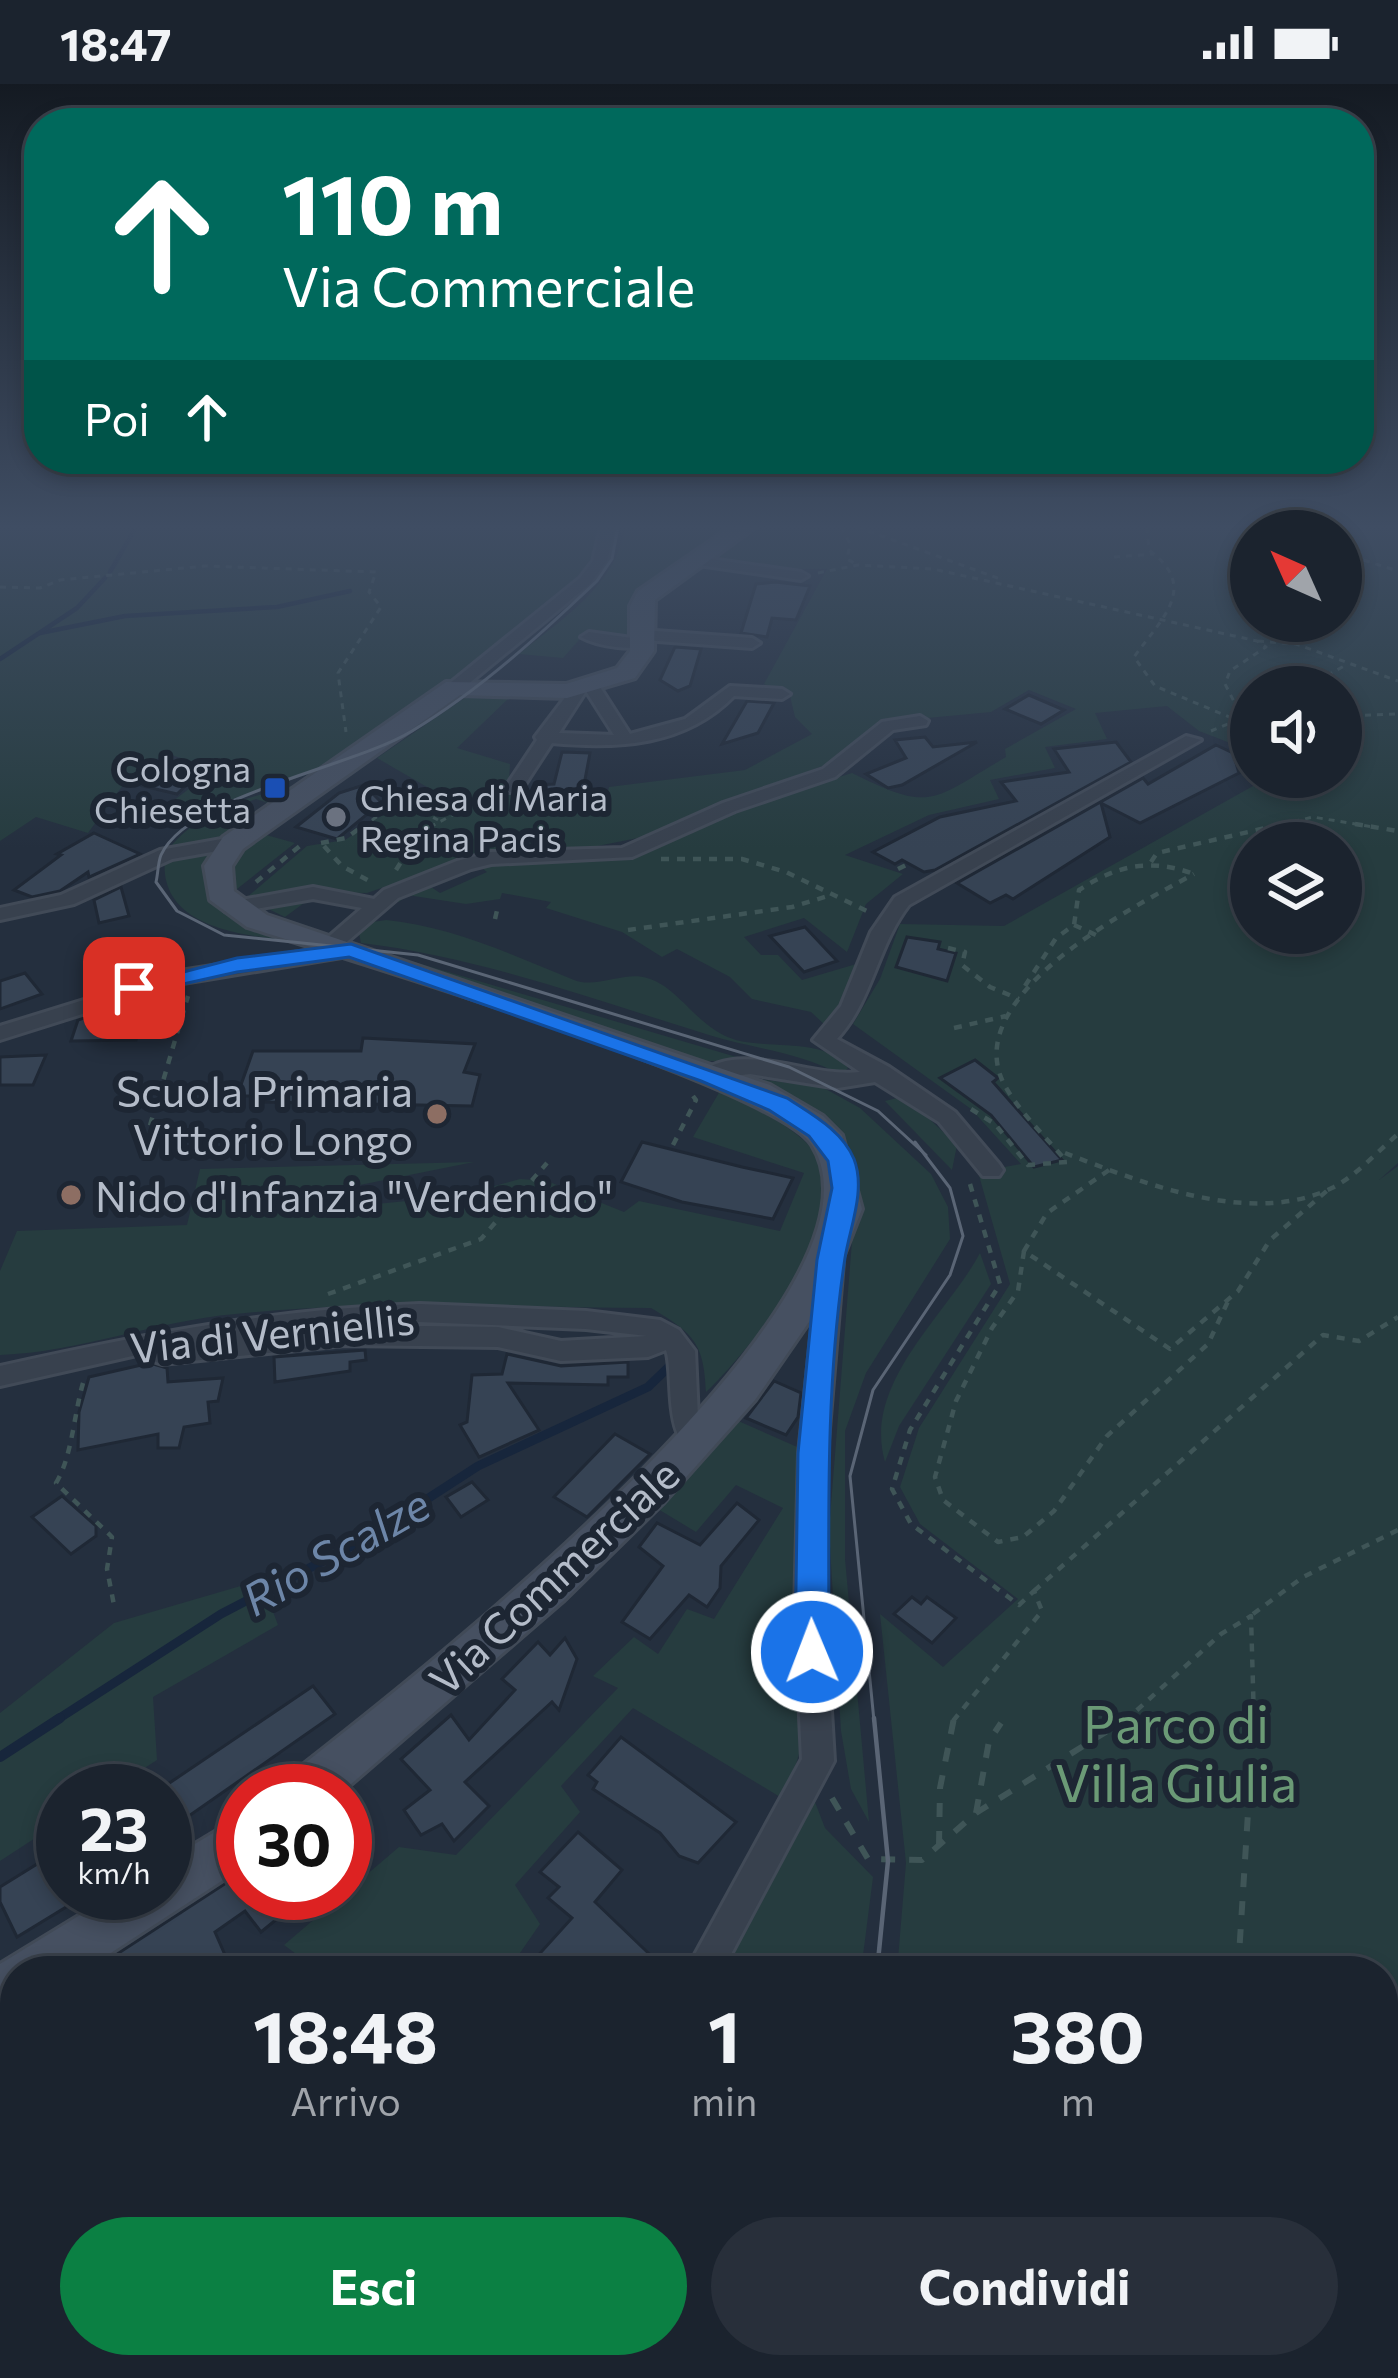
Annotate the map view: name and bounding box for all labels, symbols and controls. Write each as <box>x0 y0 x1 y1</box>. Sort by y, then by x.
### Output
text: 18:47 <box>60 15 172 70</box>
text: 110 m <box>282 150 503 252</box>
icon: ahead <box>84 156 240 312</box>
text: Via Commerciale <box>282 252 695 318</box>
icon: ahead <box>174 384 240 450</box>
text: Poi <box>84 390 150 445</box>
north arrow <box>1230 510 1362 642</box>
map controls <box>1230 510 1362 954</box>
button: sound <box>1230 666 1362 798</box>
place label: Cologna Chiesetta <box>94 745 251 830</box>
place label: Chiesa di Maria Regina Pacis <box>360 774 608 859</box>
marker: Cologna Chiesetta <box>262 775 288 801</box>
marker: Chiesa di Maria Regina Pacis <box>323 804 349 830</box>
button: layers <box>1230 822 1362 954</box>
pin <box>83 937 185 1039</box>
icon: arrive <box>101 955 167 1021</box>
place label: Scuola Primaria Vittorio Longo <box>116 1064 413 1164</box>
marker: Scuola Primaria Vittorio Longo <box>424 1101 450 1127</box>
place label: Nido d'Infanzia "Verdenido" <box>95 1169 613 1221</box>
marker: Nido d'Infanzia "Verdenido" <box>58 1182 84 1208</box>
street label: Via di Verniellis <box>127 1291 417 1373</box>
street label: Via Commerciale <box>418 1447 688 1705</box>
water label: Rio Scalze <box>232 1474 438 1626</box>
position arrow <box>749 1589 875 1715</box>
park label: Parco di Villa Giulia <box>1055 1691 1297 1813</box>
speed limit sign: 30 <box>216 1764 372 1920</box>
text: 23 <box>79 1790 149 1863</box>
text: km/h <box>78 1853 150 1890</box>
text: 18:48 <box>253 1990 438 2078</box>
text: 1 <box>708 1990 741 2078</box>
text: 380 <box>1011 1990 1145 2078</box>
text: Arrivo <box>290 2076 401 2124</box>
text: min <box>691 2076 757 2124</box>
text: m <box>1061 2076 1095 2124</box>
button: Esci <box>60 2217 687 2355</box>
button: Condividi <box>711 2217 1338 2355</box>

